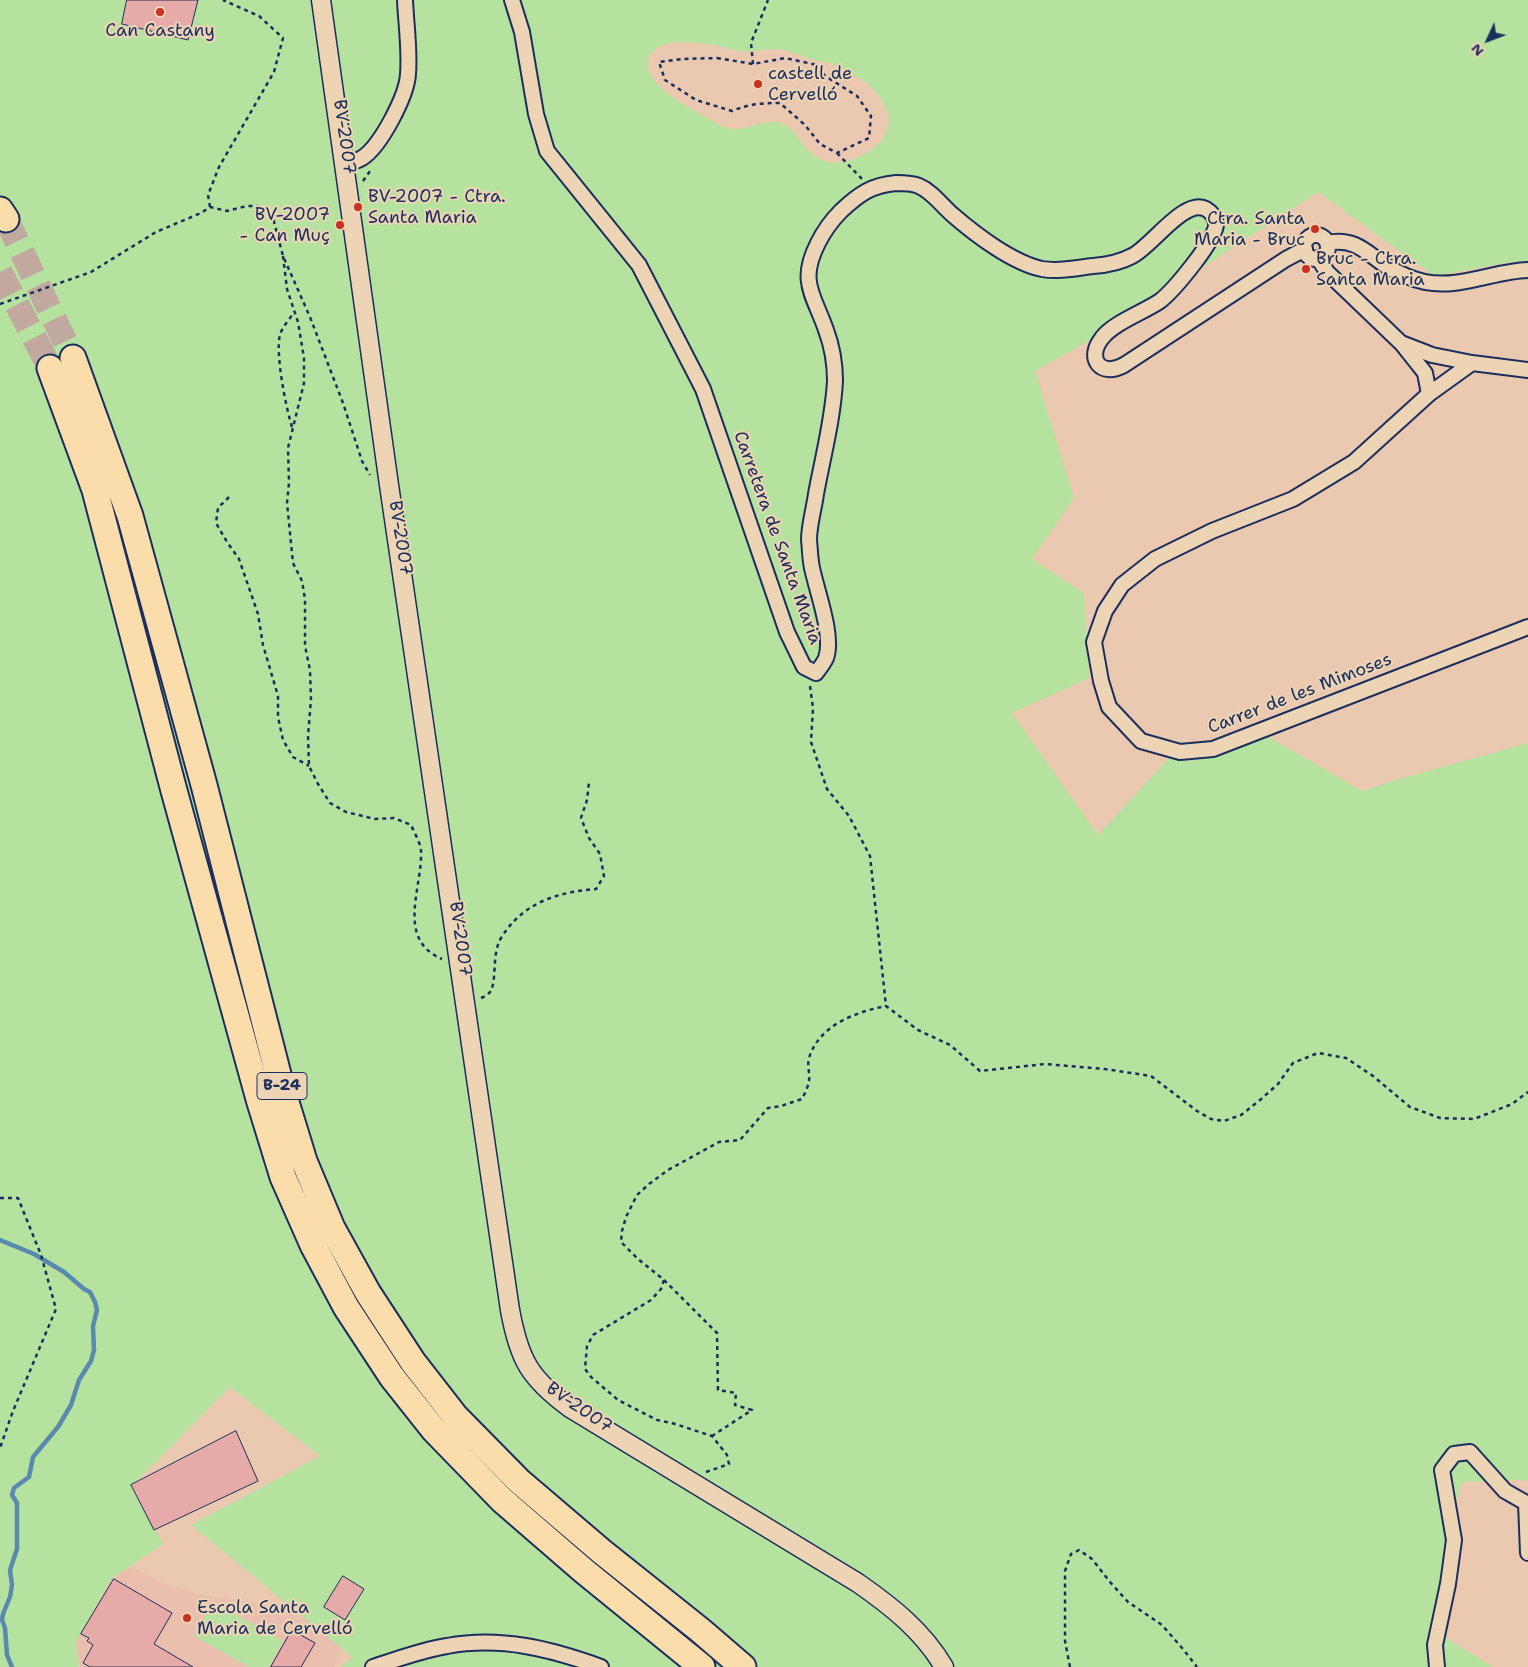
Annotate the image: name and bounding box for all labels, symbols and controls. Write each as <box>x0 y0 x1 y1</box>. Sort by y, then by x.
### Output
marker: Can Castany <box>154 6 166 18</box>
north arrow <box>1463 15 1513 65</box>
place label: Can Castany <box>105 20 215 42</box>
text: N <box>1467 40 1487 60</box>
place label: castell de Cervelló <box>768 63 852 106</box>
marker: castell de Cervelló <box>752 78 764 90</box>
street label: BV-2007 <box>328 98 360 176</box>
place label: BV-2007 - Ctra. Santa Maria <box>368 186 506 228</box>
marker: BV-2007 - Ctra. Santa Maria <box>352 201 364 213</box>
place label: BV-2007 - Can Muç <box>240 204 330 246</box>
place label: Ctra. Santa Maria - Bruc <box>1194 208 1305 250</box>
marker: BV-2007 - Can Muç <box>334 219 346 231</box>
marker: Ctra. Santa Maria - Bruc <box>1309 223 1321 235</box>
place label: Bruc - Ctra. Santa Maria <box>1316 248 1425 290</box>
marker: Bruc - Ctra. Santa Maria <box>1300 263 1312 275</box>
street label: Carretera de Santa Maria <box>728 428 826 648</box>
street label: BV-2007 <box>383 499 417 577</box>
street label: Carrer de les Mimoses <box>1205 649 1395 739</box>
street label: BV-2007 <box>444 900 476 978</box>
road number: B-24 <box>257 1072 307 1100</box>
street label: BV-2007 <box>542 1378 616 1438</box>
place label: Escola Santa Maria de Cervelló <box>197 1597 353 1640</box>
marker: Escola Santa Maria de Cervelló <box>181 1612 193 1624</box>

